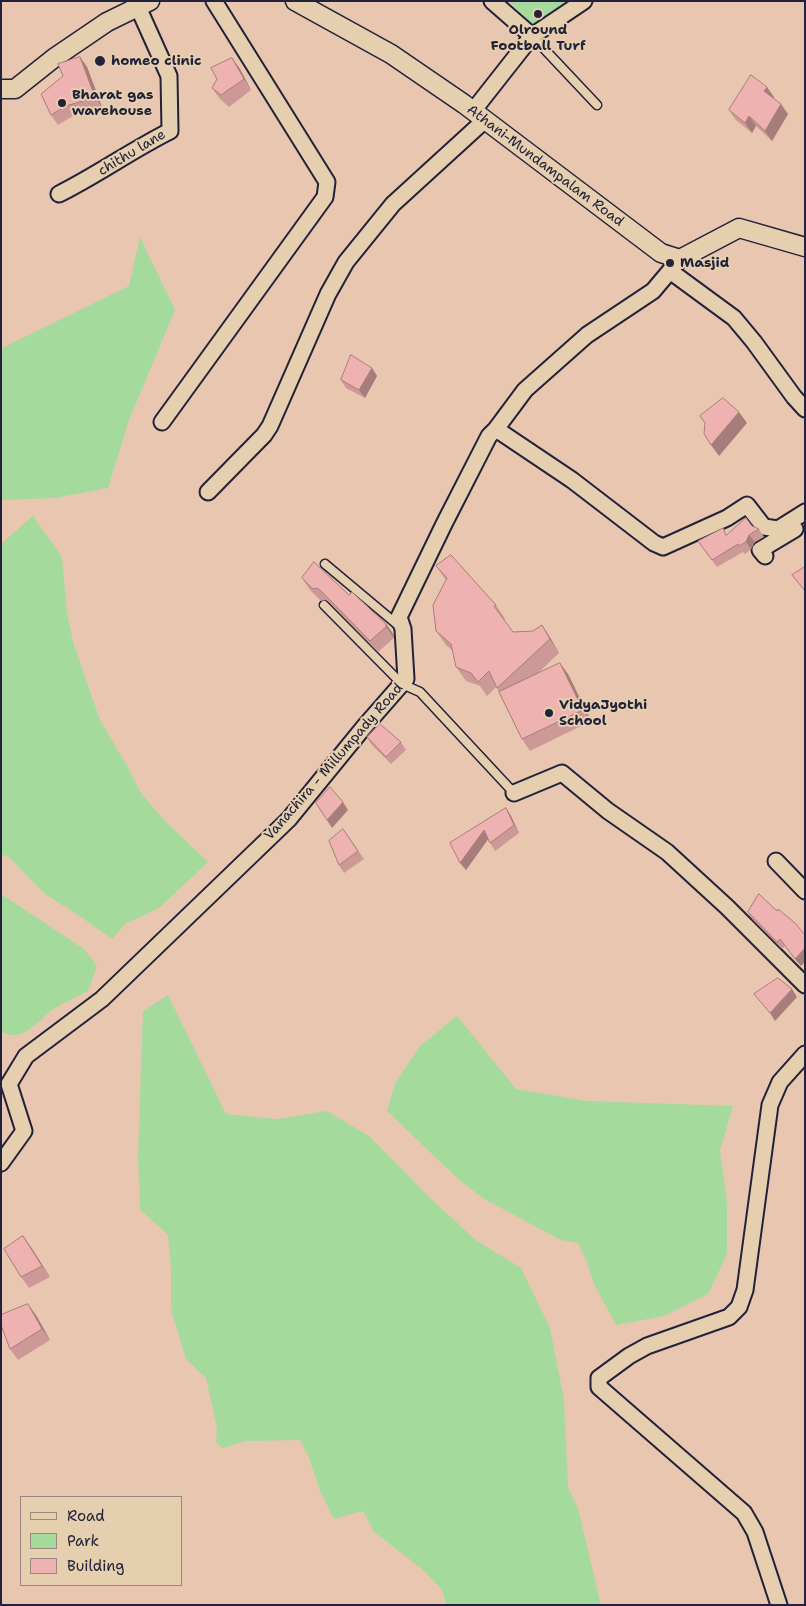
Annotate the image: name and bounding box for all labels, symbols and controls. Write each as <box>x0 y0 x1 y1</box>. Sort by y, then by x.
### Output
marker: Olround Football Turf <box>532 8 544 20</box>
place label: Olround Football Turf <box>490 22 586 54</box>
place label: homeo clinic <box>111 53 201 69</box>
marker: homeo clinic <box>93 54 107 68</box>
place label: Bharat gas warehouse <box>72 87 153 120</box>
marker: Bharat gas warehouse <box>56 97 68 109</box>
street label: Athani-Mundampalam Road <box>463 102 627 230</box>
street label: chithu lane <box>95 126 169 180</box>
place label: Masjid <box>680 255 729 271</box>
marker: Masjid <box>664 257 676 269</box>
street label: Vanachira - Millumpady Road <box>261 680 407 844</box>
place label: VidyaJyothi School <box>559 697 647 730</box>
marker: VidyaJyothi School <box>543 707 555 719</box>
legend <box>20 1496 182 1586</box>
text: Road <box>67 1506 105 1526</box>
text: Park <box>67 1531 99 1551</box>
text: Building <box>67 1556 124 1576</box>

